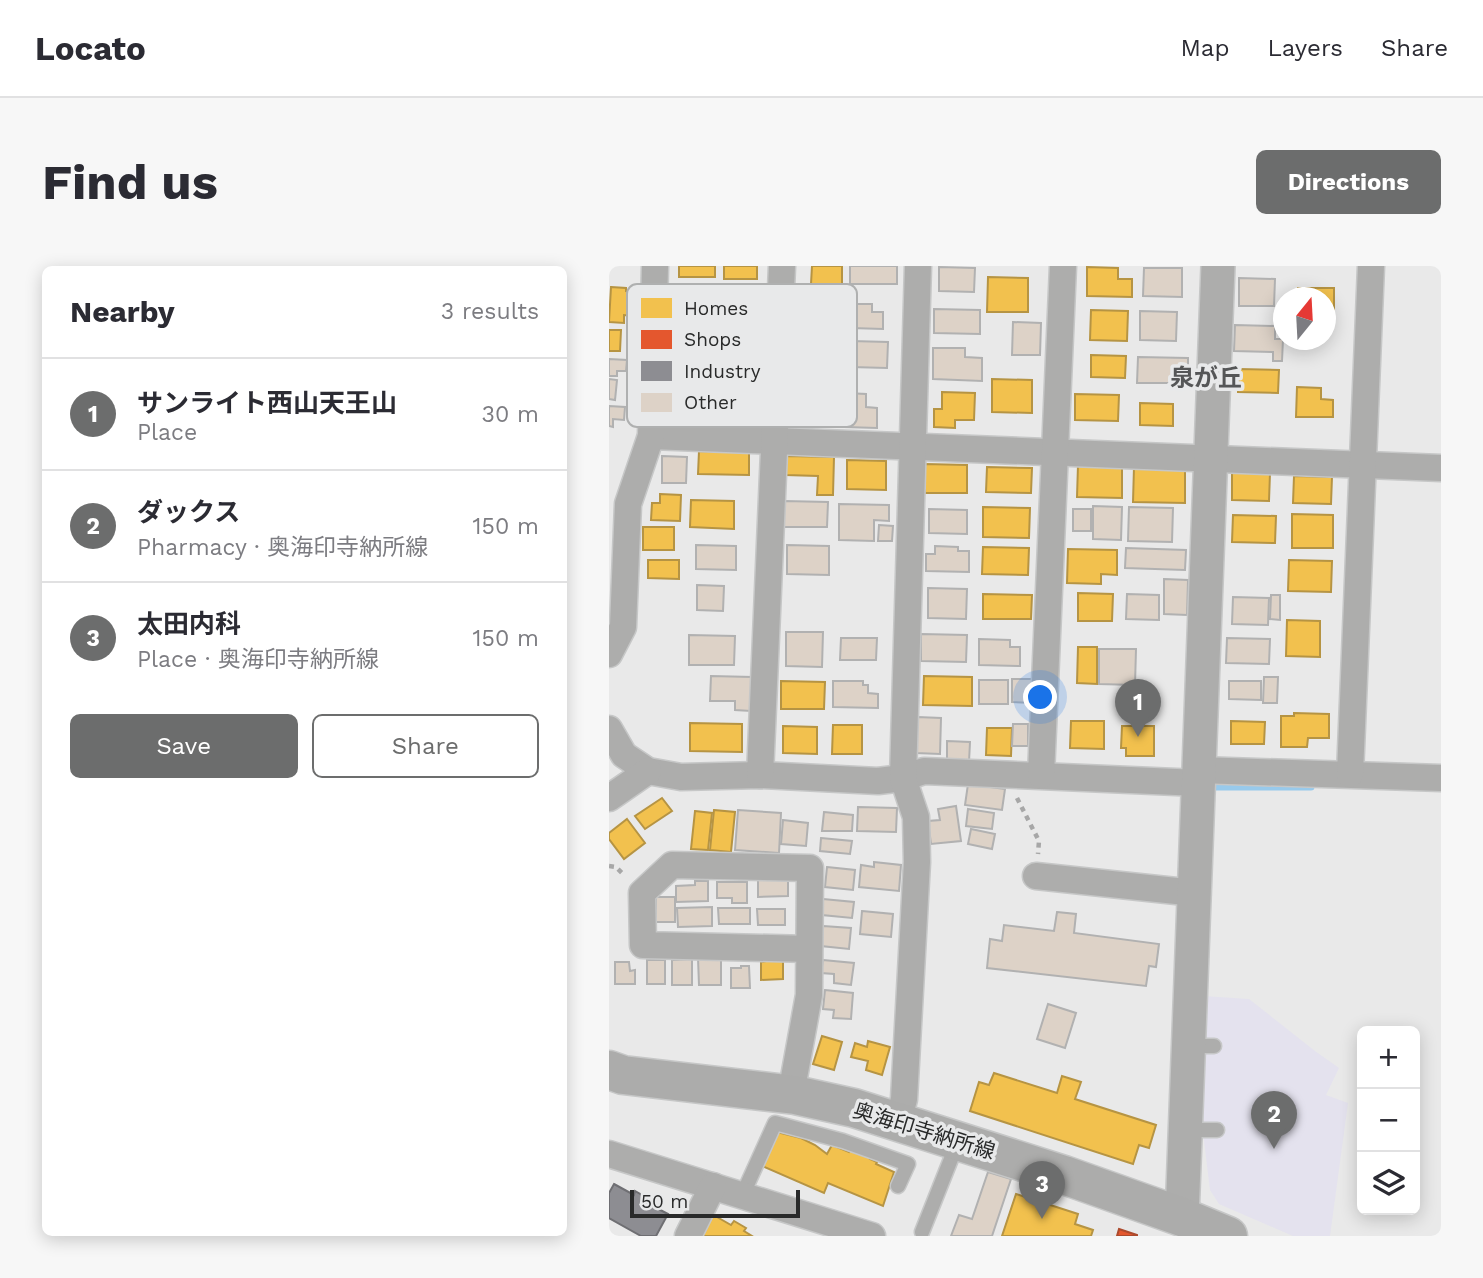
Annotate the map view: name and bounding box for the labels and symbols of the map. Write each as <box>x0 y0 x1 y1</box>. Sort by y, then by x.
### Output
legend <box>627 284 857 427</box>
north arrow <box>1273 287 1336 350</box>
text: Homes <box>684 297 748 320</box>
text: Shops <box>684 328 741 351</box>
text: Industry <box>684 360 761 383</box>
district label: 泉が丘 <box>1170 364 1242 392</box>
text: Other <box>684 391 737 414</box>
pin: 1 <box>1115 679 1161 737</box>
your location <box>1023 680 1057 714</box>
pin: 2 <box>1251 1091 1297 1149</box>
street label: 奥海印寺納所線 <box>850 1097 998 1164</box>
pin: 3 <box>1019 1161 1065 1219</box>
scale bar <box>630 1187 800 1219</box>

